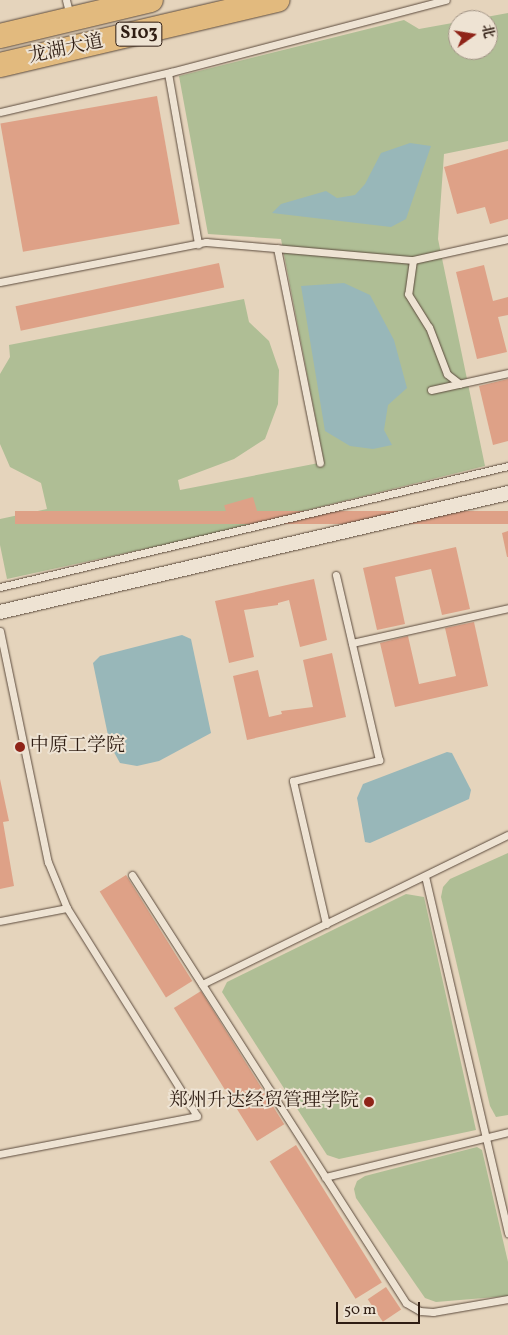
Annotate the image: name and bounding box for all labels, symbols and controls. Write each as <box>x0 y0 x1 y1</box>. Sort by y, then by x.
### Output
north arrow <box>448 10 498 60</box>
road number: S103 <box>115 18 163 50</box>
text: 北 <box>476 23 498 41</box>
street label: 龙湖大道 <box>26 31 106 69</box>
place label: 中原工学院 <box>30 736 125 758</box>
marker: 中原工学院 <box>14 741 26 753</box>
place label: 郑州升达经贸管理学院 <box>169 1091 359 1113</box>
marker: 郑州升达经贸管理学院 <box>363 1096 375 1108</box>
scale bar <box>338 1292 422 1324</box>
text: 50 m <box>344 1300 376 1321</box>

